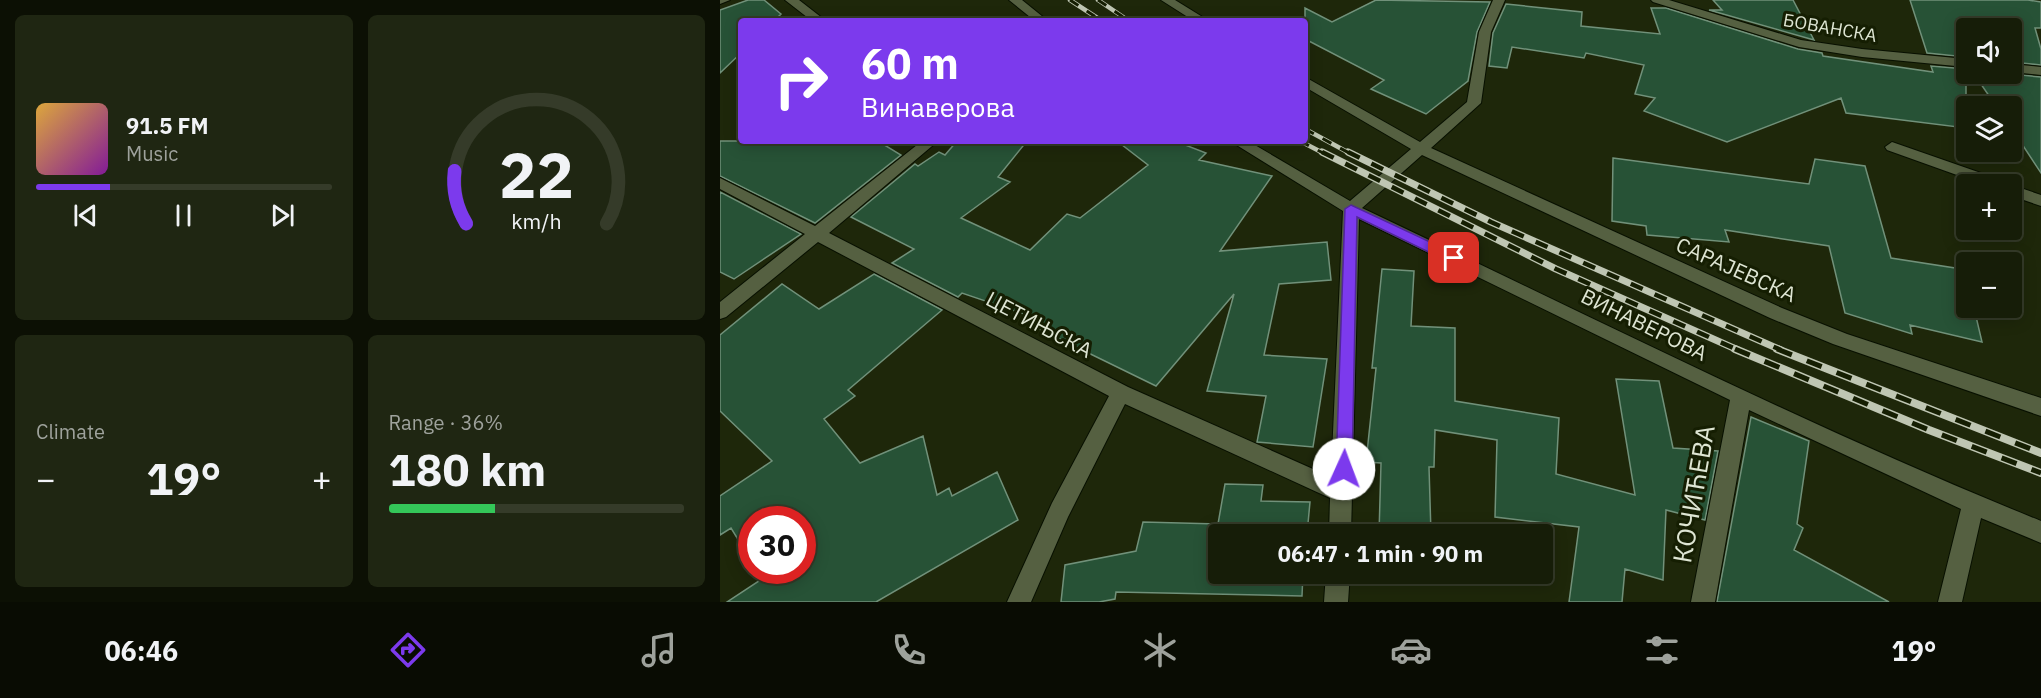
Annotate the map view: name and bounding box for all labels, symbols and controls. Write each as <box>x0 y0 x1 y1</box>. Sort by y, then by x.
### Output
street label: БОВАНСКА <box>1781 8 1879 47</box>
map controls <box>1956 18 2022 318</box>
button: sound <box>1956 18 2022 84</box>
text: 60 m <box>861 36 959 91</box>
icon: right <box>762 42 840 120</box>
text: Винаверова <box>861 89 1015 124</box>
button: layers <box>1956 96 2022 162</box>
text: 91.5 FM <box>126 111 209 140</box>
text: 22 <box>499 135 574 216</box>
text: Music <box>126 140 178 167</box>
button: + <box>1956 174 2022 240</box>
icon: previous <box>69 199 102 232</box>
icon: pause <box>167 199 200 232</box>
icon: next <box>266 199 299 232</box>
text: km/h <box>511 208 561 236</box>
street label: САРАЈЕВСКА <box>1672 230 1801 308</box>
pin <box>1428 232 1479 283</box>
icon: arrive <box>1437 241 1470 274</box>
button: − <box>1956 252 2022 318</box>
street label: ВИНАВЕРОВА <box>1577 281 1712 367</box>
street label: ЦЕТИЊСКА <box>981 284 1098 364</box>
text: Range · 36% <box>389 409 503 436</box>
text: Climate <box>36 418 105 445</box>
street label: КОЧИЋЕВА <box>1664 422 1722 565</box>
position arrow <box>1312 437 1376 501</box>
text: 180 km <box>389 440 546 498</box>
text: 19° <box>146 449 221 507</box>
text: − <box>36 457 56 500</box>
text: + <box>312 457 332 500</box>
speed limit sign: 30 <box>738 506 816 584</box>
text: 06:47 · 1 min · 90 m <box>1278 539 1483 568</box>
icon: directions <box>387 629 429 671</box>
icon: music <box>638 629 680 671</box>
icon: phone <box>888 629 930 671</box>
icon: climate <box>1139 629 1181 671</box>
icon: car <box>1390 629 1432 671</box>
icon: filters <box>1641 629 1683 671</box>
text: 06:46 <box>104 633 178 668</box>
text: 19° <box>1891 633 1937 668</box>

